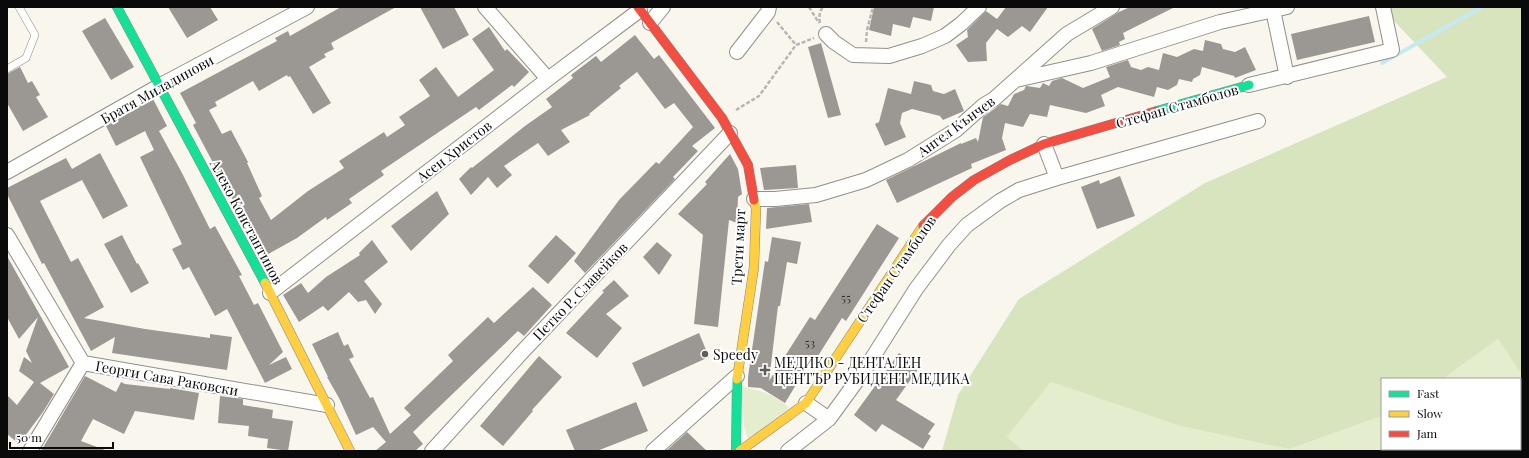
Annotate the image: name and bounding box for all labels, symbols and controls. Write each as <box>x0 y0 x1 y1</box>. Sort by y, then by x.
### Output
street label: Братя Миладинови <box>97 50 217 128</box>
street label: Стефан Стамболов <box>1114 79 1241 133</box>
street label: Ангел Кънчев <box>913 91 999 161</box>
street label: Асен Христов <box>412 116 496 187</box>
street label: Алеко Константинов <box>206 155 288 288</box>
street label: Трети март <box>727 208 750 286</box>
street label: Стефан Стамболов <box>852 211 940 326</box>
street label: Петко Р. Славейков <box>528 238 632 344</box>
house number: 55 <box>841 289 851 305</box>
house number: 53 <box>805 334 815 350</box>
place label: Speedy <box>713 345 758 364</box>
marker: Speedy <box>700 349 710 359</box>
place label: МЕДИКО - ДЕНТАЛЕН ЦЕНТЪР РУБИДЕНТ МЕДИКА <box>774 353 970 388</box>
street label: Георги Сава Раковски <box>94 356 240 400</box>
marker: МЕДИКО - ДЕНТАЛЕН ЦЕНТЪР РУБИДЕНТ МЕДИКА <box>759 364 771 376</box>
legend <box>1381 378 1521 450</box>
text: Fast <box>1417 385 1440 401</box>
text: Slow <box>1417 405 1443 421</box>
scale bar <box>10 424 113 450</box>
text: Jam <box>1416 425 1438 441</box>
text: 50 m <box>16 429 42 445</box>

